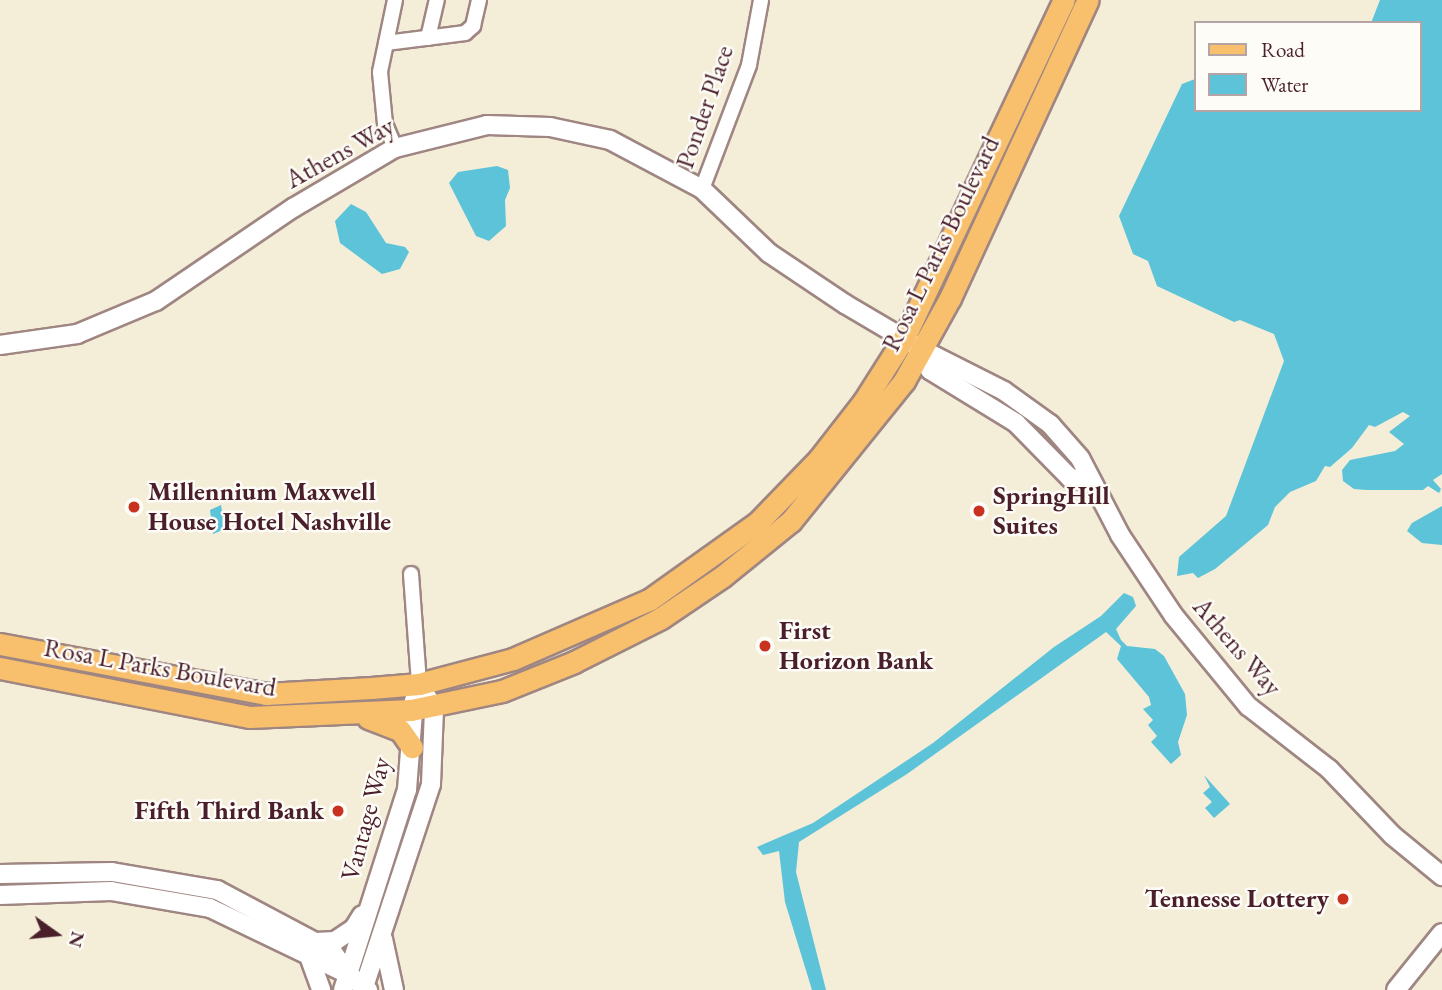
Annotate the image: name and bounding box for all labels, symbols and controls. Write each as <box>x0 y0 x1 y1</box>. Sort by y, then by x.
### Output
legend <box>1194 21 1421 112</box>
text: Road <box>1261 36 1305 63</box>
street label: Ponder Place <box>669 41 741 173</box>
text: Water <box>1261 71 1308 98</box>
street label: Athens Way <box>280 110 400 196</box>
street label: Rosa L Parks Boulevard <box>875 132 1007 356</box>
place label: Millennium Maxwell House Hotel Nashville <box>148 476 391 538</box>
place label: SpringHill Suites <box>993 480 1110 542</box>
marker: Millennium Maxwell House Hotel Nashville <box>126 499 142 515</box>
marker: SpringHill Suites <box>971 503 987 519</box>
street label: Athens Way <box>1186 592 1288 702</box>
place label: First Horizon Bank <box>779 615 933 676</box>
street label: Rosa L Parks Boulevard <box>42 632 278 704</box>
marker: First Horizon Bank <box>757 638 773 654</box>
street label: Vantage Way <box>335 754 397 884</box>
place label: Fifth Third Bank <box>134 795 324 827</box>
marker: Fifth Third Bank <box>330 803 346 819</box>
place label: Tennesse Lottery <box>1144 883 1329 915</box>
marker: Tennesse Lottery <box>1335 891 1351 907</box>
north arrow <box>21 899 91 969</box>
text: N <box>63 929 91 950</box>

